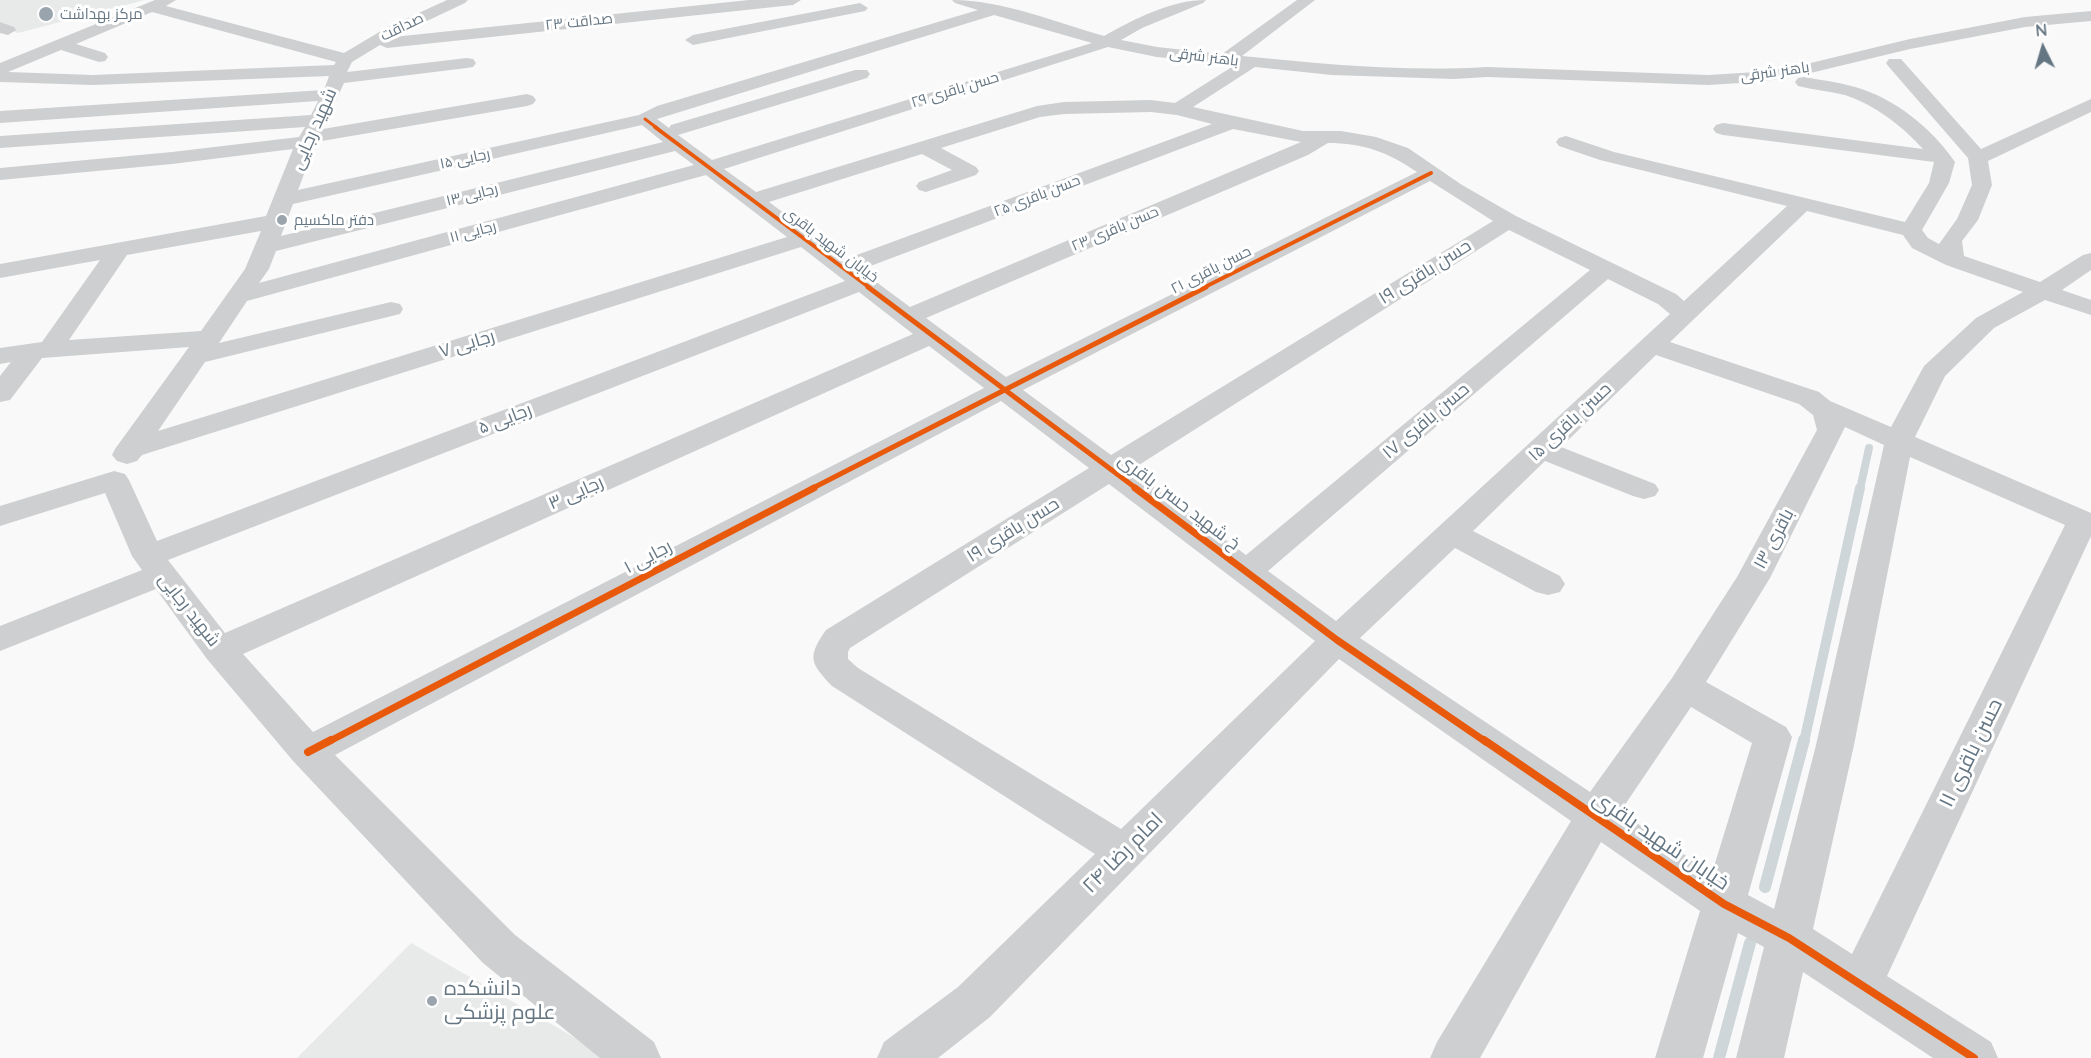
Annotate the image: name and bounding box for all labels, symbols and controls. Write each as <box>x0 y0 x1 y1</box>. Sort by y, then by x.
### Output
marker: مرکز بهداشت <box>37 5 55 23</box>
place label: مرکز بهداشت <box>60 5 143 23</box>
street label: صداقت <box>378 9 426 45</box>
street label: صداقت ۲۳ <box>544 10 614 34</box>
north arrow <box>2013 18 2073 78</box>
text: N <box>2035 20 2048 41</box>
street label: باهنر شرقی <box>1168 44 1240 70</box>
street label: باهنر شرقی <box>1739 58 1811 86</box>
street label: حسن باقری ۲۹ <box>909 68 1001 112</box>
street label: شهید رجایی <box>286 85 342 173</box>
street label: رجایی ۱۵ <box>438 145 492 173</box>
street label: حسن باقری ۲۵ <box>991 171 1083 221</box>
street label: رجایی ۱۳ <box>444 180 500 210</box>
street label: حسن باقری ۲۳ <box>1069 203 1161 255</box>
street label: خیابان شهید باقری <box>780 204 882 286</box>
place label: دفتر ماکسیم <box>294 211 374 229</box>
marker: دفتر ماکسیم <box>275 213 289 227</box>
street label: رجایی ۱۱ <box>448 217 498 247</box>
street label: حسن باقری ۱۹ <box>1375 235 1475 309</box>
street label: حسن باقری ۲۱ <box>1168 242 1254 298</box>
street label: رجایی ۷ <box>437 325 497 363</box>
street label: حسن باقری ۱۷ <box>1378 378 1474 464</box>
street label: حسن باقری ۱۵ <box>1524 378 1616 466</box>
street label: رجایی ۵ <box>475 399 535 439</box>
street label: خ شهید حسن باقری <box>1114 449 1244 555</box>
street label: رجایی ۳ <box>545 471 607 515</box>
street label: حسن باقری ۱۹ <box>963 493 1063 567</box>
street label: باقری ۱۳ <box>1749 505 1799 573</box>
street label: رجایی ۱ <box>620 535 676 579</box>
street label: شهید رجایی <box>154 569 224 651</box>
street label: حسن باقری ۱۱ <box>1934 694 2008 812</box>
street label: خیابان شهید باقری <box>1588 786 1734 896</box>
street label: امام رضا ۲۴ <box>1077 807 1169 899</box>
place label: دانشکده علوم پزشکی <box>444 976 556 1026</box>
marker: دانشکده علوم پزشکی <box>425 994 439 1008</box>

